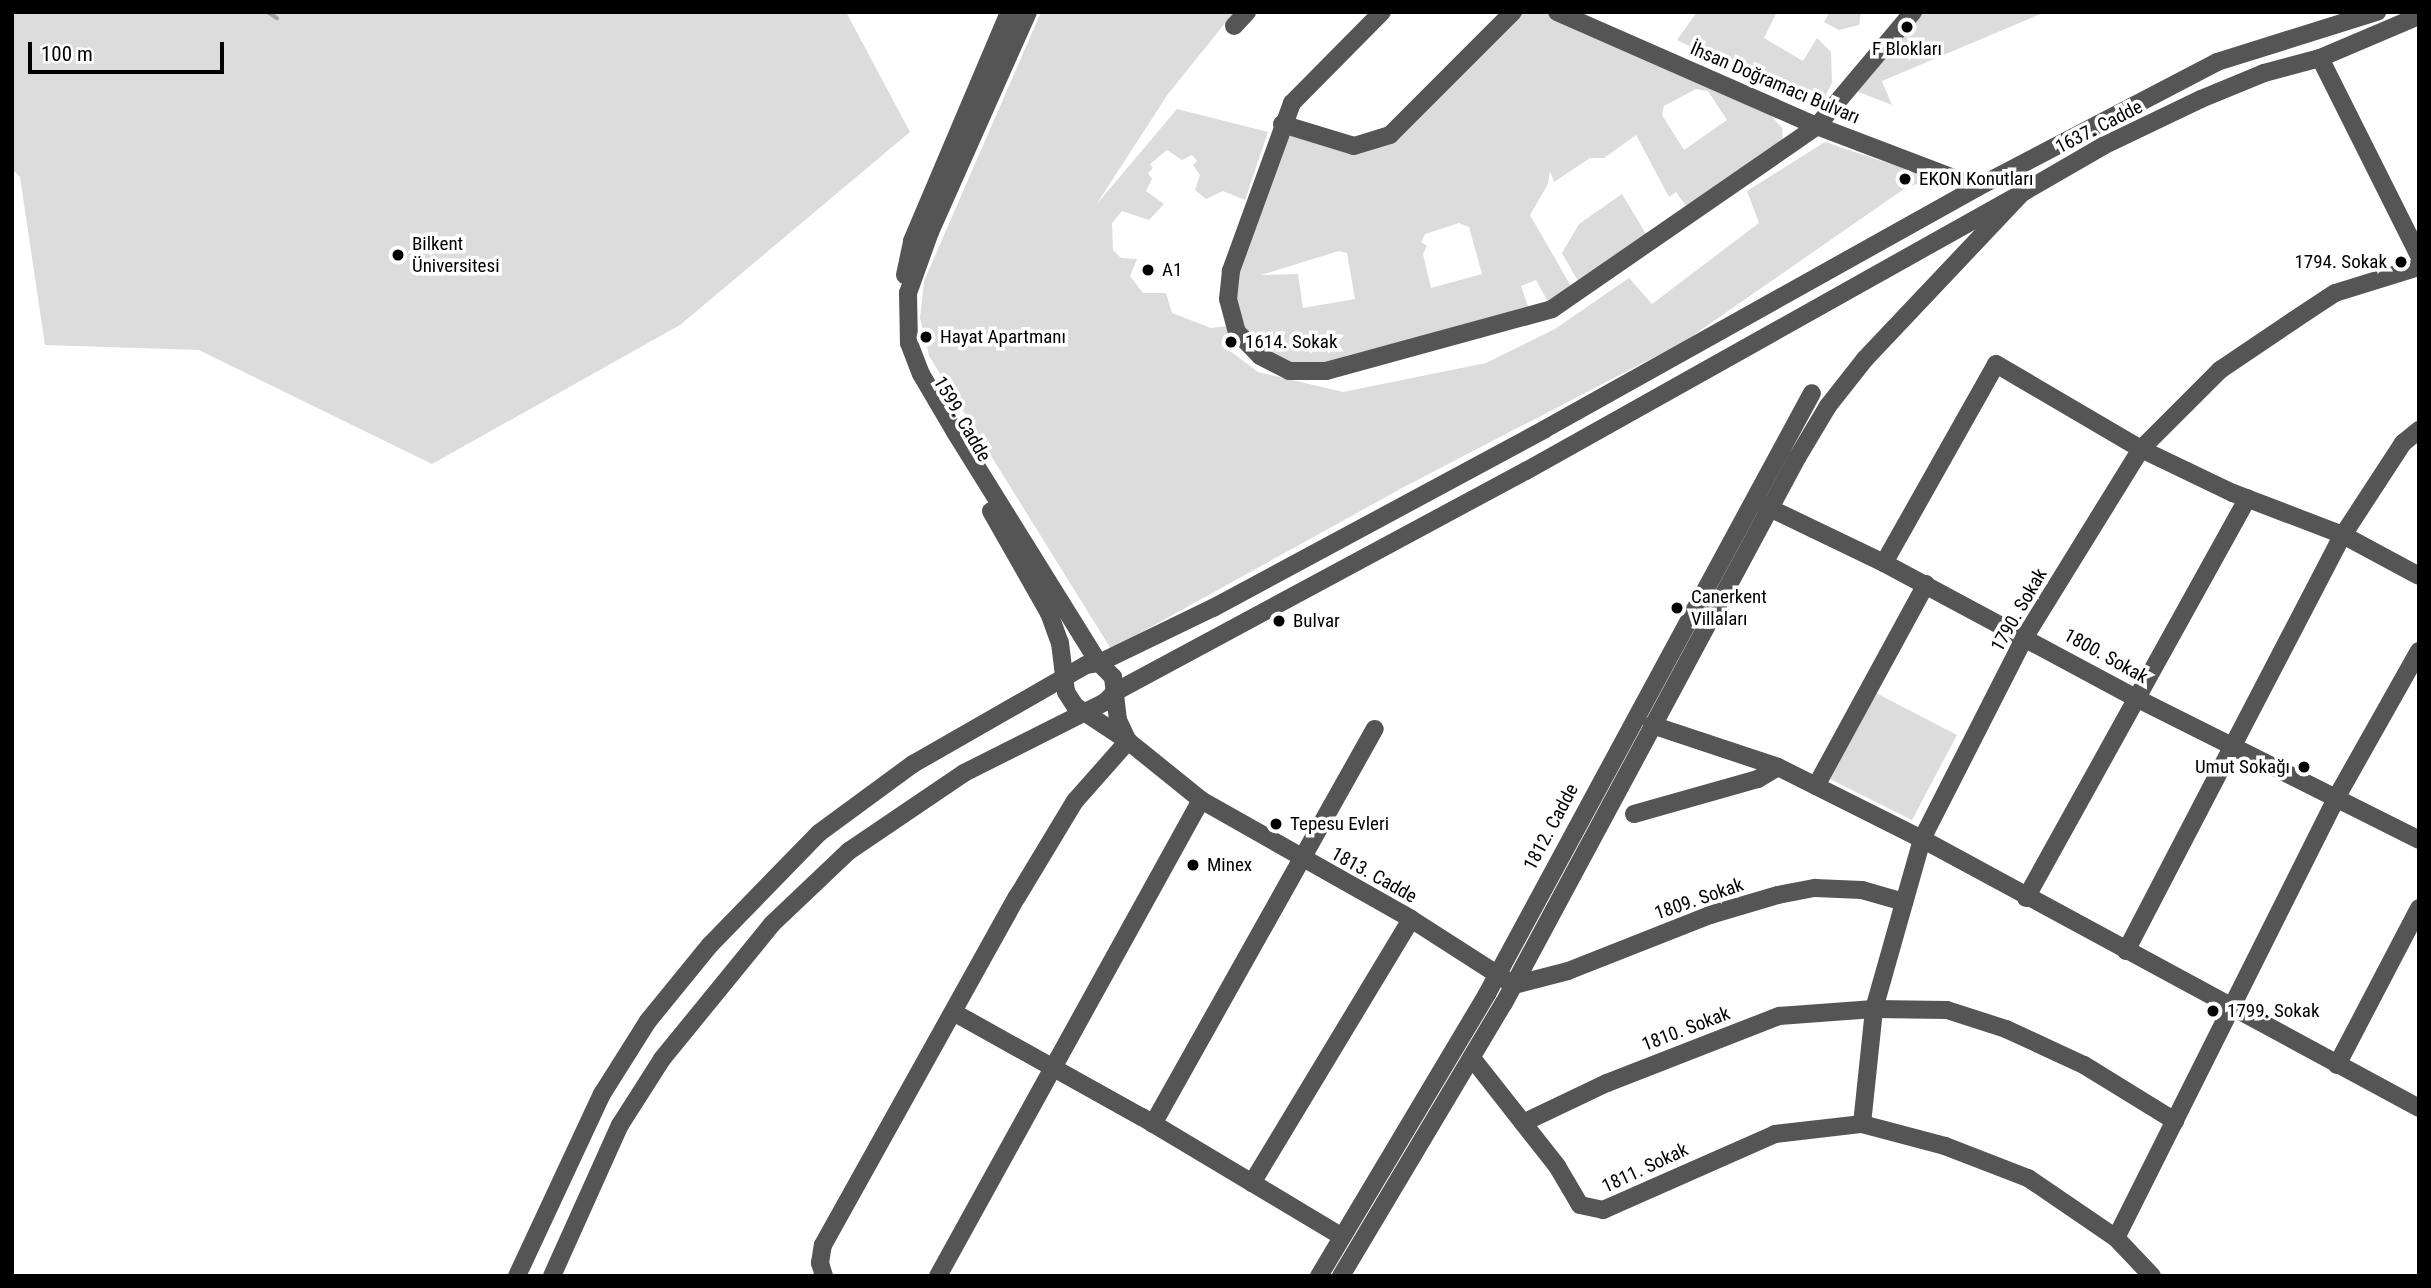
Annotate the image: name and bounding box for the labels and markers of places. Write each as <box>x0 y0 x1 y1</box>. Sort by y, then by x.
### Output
marker: F Blokları <box>1899 19 1915 35</box>
place label: F Blokları <box>1872 38 1942 60</box>
place label: EKON Konutları <box>1919 168 2033 190</box>
marker: EKON Konutları <box>1897 171 1913 187</box>
place label: Bilkent Üniversitesi <box>412 233 500 277</box>
marker: Bilkent Üniversitesi <box>390 247 406 263</box>
place label: 1794. Sokak <box>2294 251 2387 273</box>
marker: 1794. Sokak <box>2393 254 2409 270</box>
place label: A1 <box>1162 259 1182 281</box>
marker: A1 <box>1140 262 1156 278</box>
place label: Hayat Apartmanı <box>940 326 1066 348</box>
marker: Hayat Apartmanı <box>918 329 934 345</box>
place label: 1614. Sokak <box>1245 331 1338 353</box>
marker: 1614. Sokak <box>1223 334 1239 350</box>
place label: Canerkent Villaları <box>1691 586 1767 630</box>
marker: Canerkent Villaları <box>1669 600 1685 616</box>
place label: Bulvar <box>1293 610 1340 632</box>
marker: Bulvar <box>1271 613 1287 629</box>
place label: Umut Sokağı <box>2195 756 2290 778</box>
marker: Umut Sokağı <box>2296 759 2312 775</box>
place label: Tepesu Evleri <box>1290 813 1389 835</box>
marker: Tepesu Evleri <box>1268 816 1284 832</box>
place label: Minex <box>1207 854 1252 876</box>
marker: Minex <box>1185 857 1201 873</box>
place label: 1799. Sokak <box>2227 1000 2320 1022</box>
marker: 1799. Sokak <box>2205 1003 2221 1019</box>

